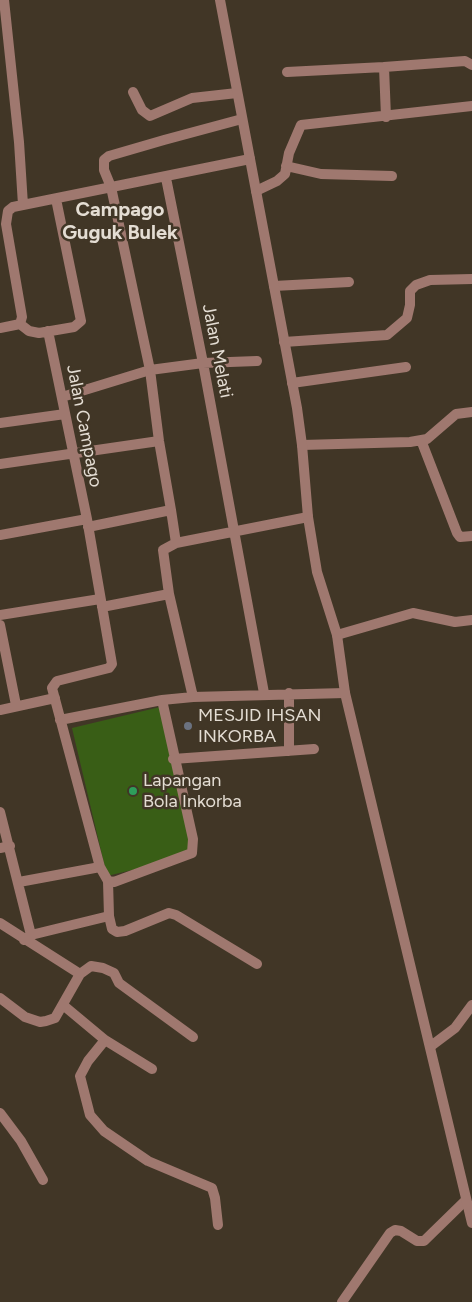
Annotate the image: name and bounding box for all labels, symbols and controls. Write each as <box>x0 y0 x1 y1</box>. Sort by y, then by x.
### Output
district label: Campago Guguk Bulek <box>62 198 178 245</box>
street label: Jalan Melati <box>197 302 237 400</box>
street label: Jalan Campago <box>62 363 106 489</box>
place label: MESJID IHSAN INKORBA <box>198 705 321 748</box>
marker: MESJID IHSAN INKORBA <box>182 720 194 732</box>
place label: Lapangan Bola Inkorba <box>143 770 242 812</box>
marker: Lapangan Bola Inkorba <box>127 785 139 797</box>

